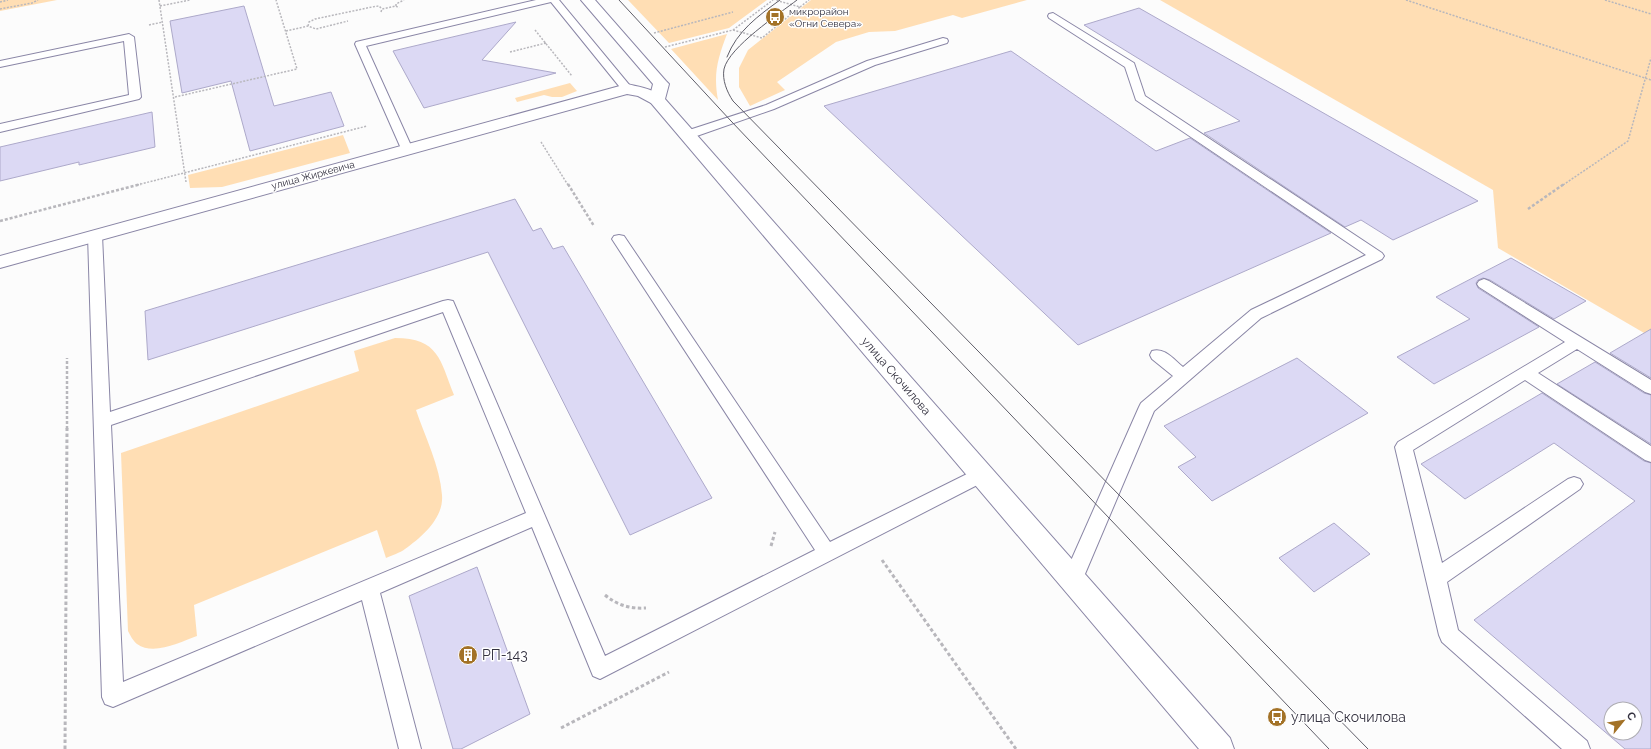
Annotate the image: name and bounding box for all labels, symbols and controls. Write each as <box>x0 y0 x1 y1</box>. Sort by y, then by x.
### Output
bus stop icon: микрорайон «Огни Севера» <box>764 6 786 28</box>
place label: микрорайон «Огни Севера» <box>789 6 862 29</box>
street label: улица Жиркевича <box>270 159 356 191</box>
street label: улица Скочилова <box>858 334 934 418</box>
building icon: РП-143 <box>457 644 479 666</box>
place label: РП-143 <box>482 647 528 663</box>
north arrow <box>1603 701 1643 741</box>
bus stop icon: улица Скочилова <box>1266 706 1288 728</box>
place label: улица Скочилова <box>1291 709 1406 725</box>
text: С <box>1624 710 1639 723</box>

